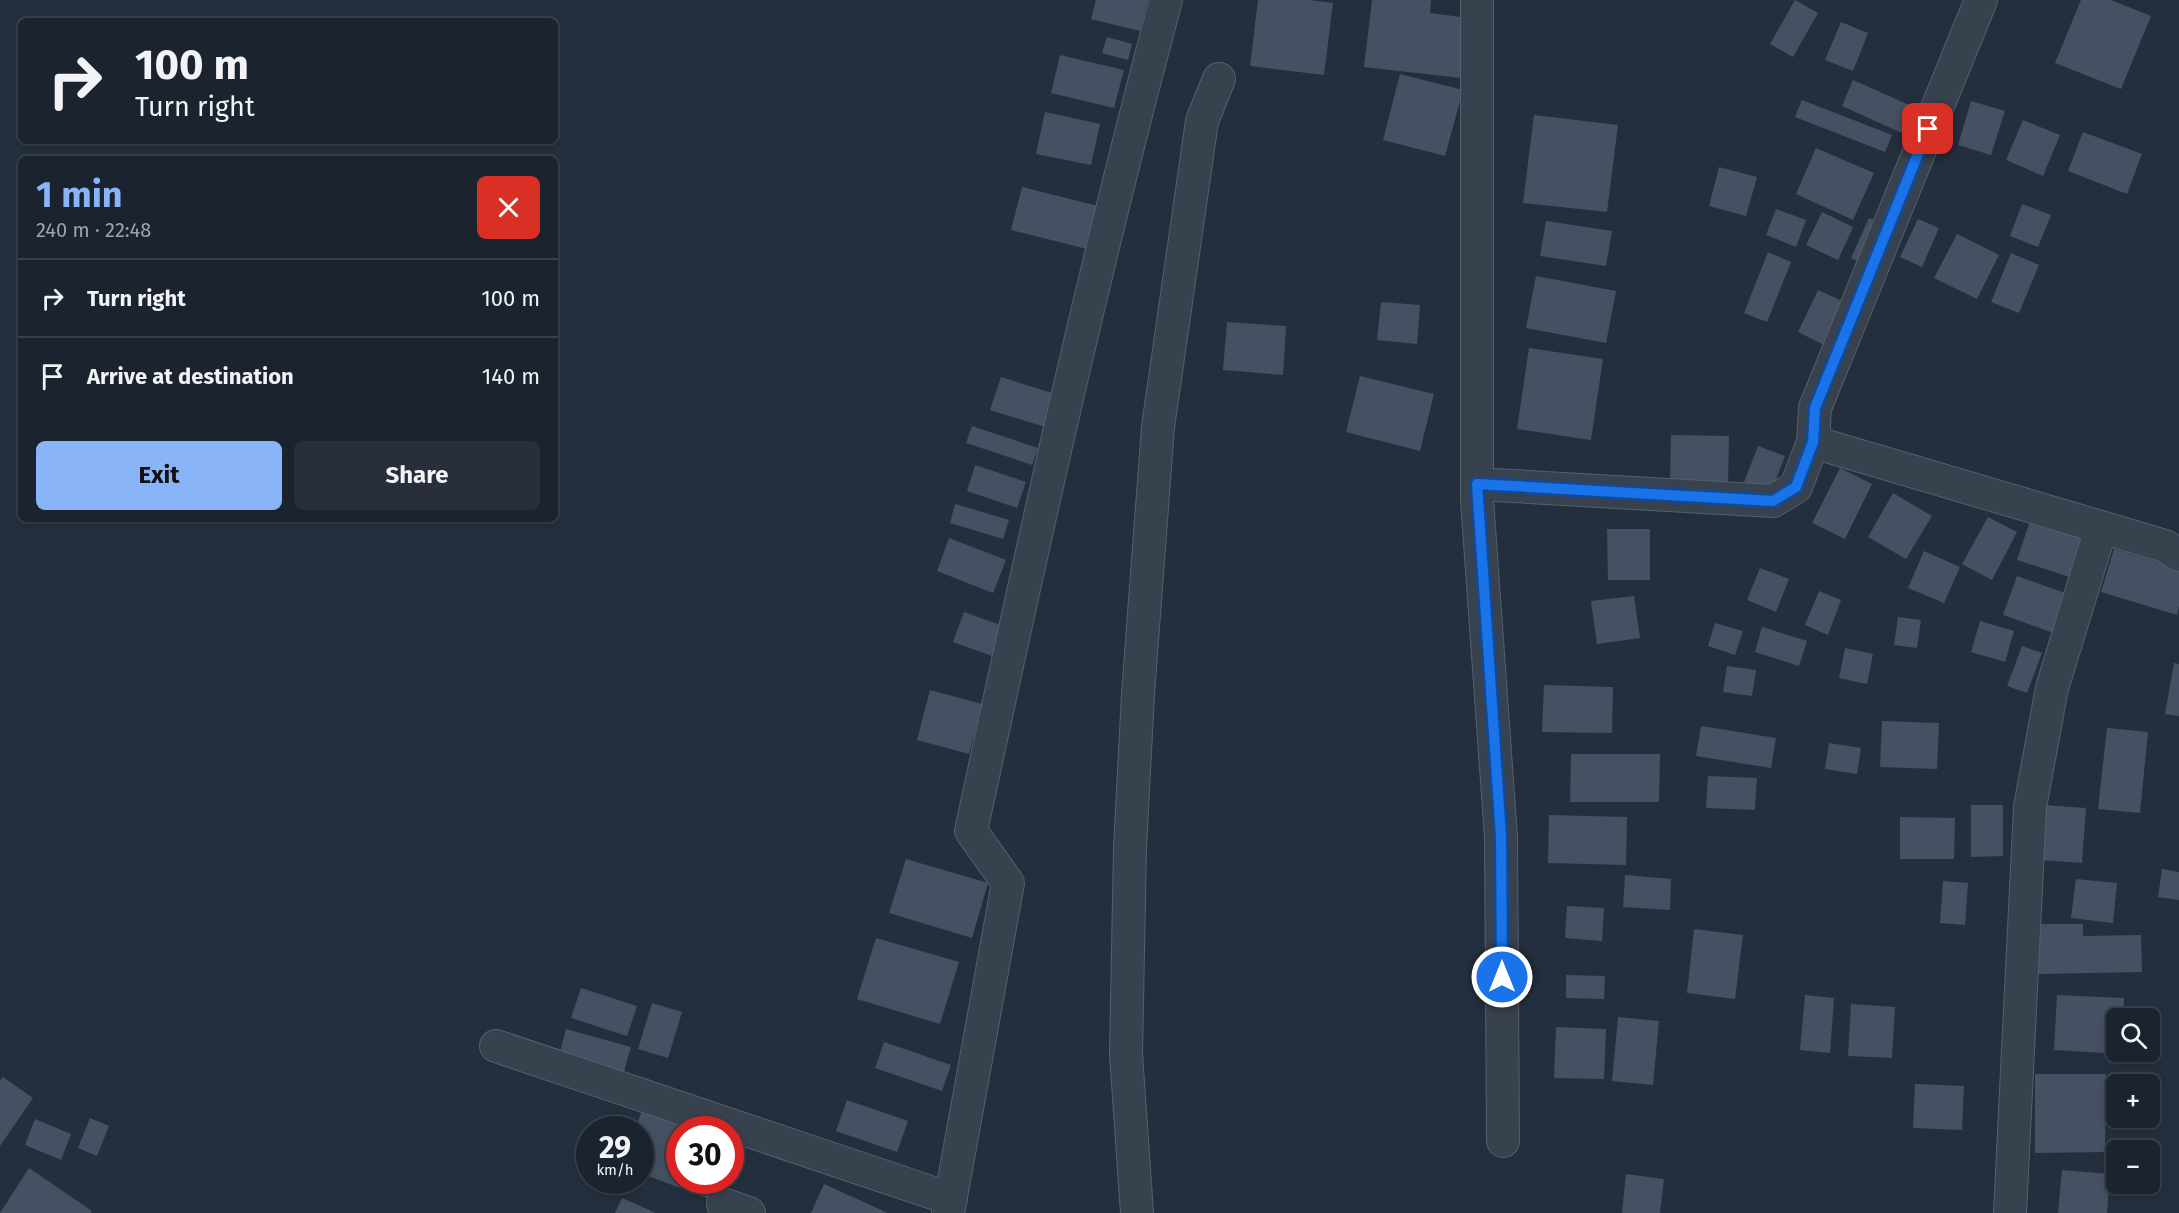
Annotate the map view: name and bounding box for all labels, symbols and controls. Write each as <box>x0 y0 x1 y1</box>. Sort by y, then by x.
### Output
text: 100 m <box>135 40 249 90</box>
icon: right <box>36 42 114 120</box>
text: Turn right <box>135 91 255 123</box>
pin <box>1902 103 1953 154</box>
icon: arrive <box>1911 112 1944 145</box>
text: 1 min <box>36 173 123 217</box>
button: close <box>477 176 540 239</box>
text: 240 m · 22:48 <box>36 218 151 242</box>
icon: right <box>36 282 69 315</box>
text: Turn right <box>87 285 186 312</box>
text: 100 m <box>481 285 540 312</box>
icon: arrive <box>36 360 69 393</box>
text: Arrive at destination <box>87 363 294 390</box>
text: 140 m <box>482 363 540 390</box>
button: Exit <box>36 441 282 510</box>
button: Share <box>294 441 540 510</box>
position arrow <box>1470 945 1534 1009</box>
map controls <box>2106 1008 2160 1194</box>
button: search <box>2106 1008 2160 1062</box>
button: + <box>2106 1074 2160 1128</box>
speed limit sign: 30 <box>666 1116 744 1194</box>
text: 29 <box>599 1130 631 1166</box>
button: − <box>2106 1140 2160 1194</box>
text: km/h <box>596 1161 634 1179</box>

